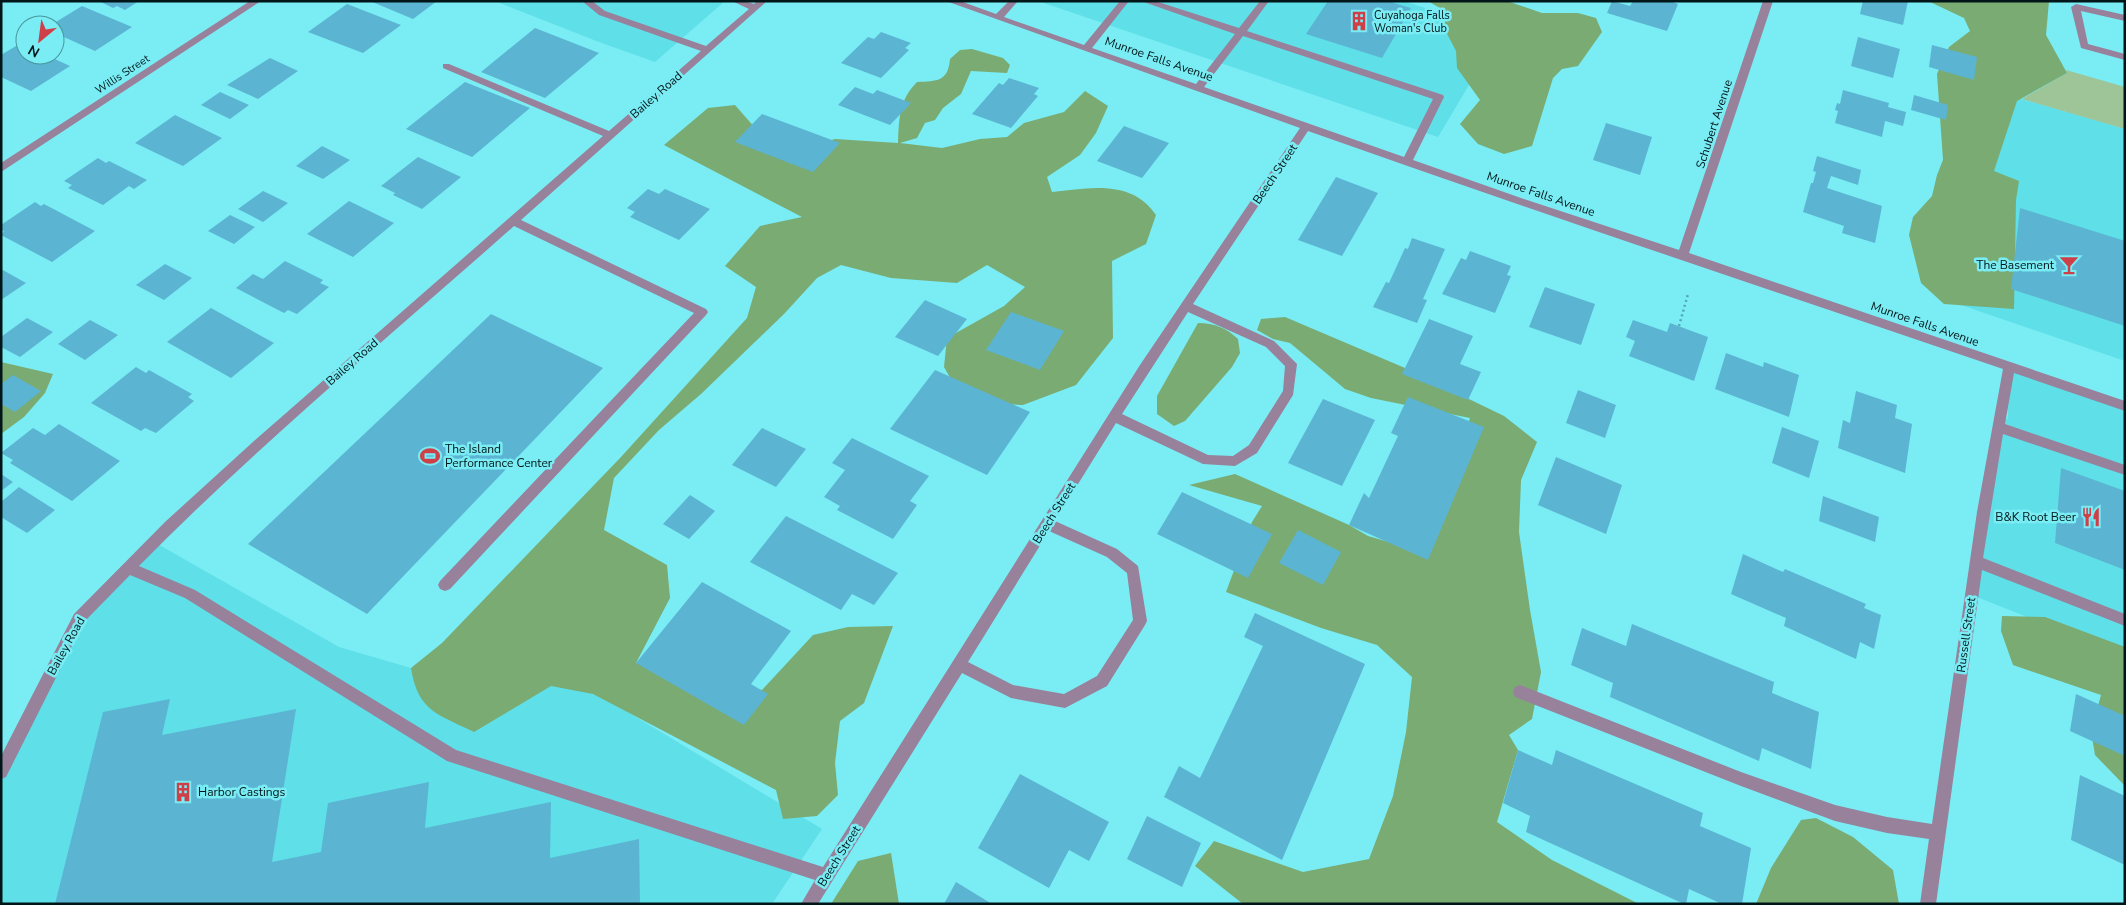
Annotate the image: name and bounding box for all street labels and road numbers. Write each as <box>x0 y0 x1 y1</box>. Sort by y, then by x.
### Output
street label: Munroe Falls Avenue <box>1103 33 1215 85</box>
street label: Willis Street <box>92 51 152 98</box>
street label: Bailey Road <box>627 68 685 122</box>
street label: Schubert Avenue <box>1692 77 1736 171</box>
street label: Beech Street <box>1249 140 1301 207</box>
street label: Munroe Falls Avenue <box>1485 168 1597 220</box>
street label: Munroe Falls Avenue <box>1869 298 1981 350</box>
street label: Bailey Road <box>323 335 381 389</box>
street label: Beech Street <box>1029 479 1080 547</box>
street label: Russell Street <box>1953 596 1979 674</box>
street label: Bailey Road <box>43 614 89 678</box>
street label: Beech Street <box>814 822 865 890</box>

